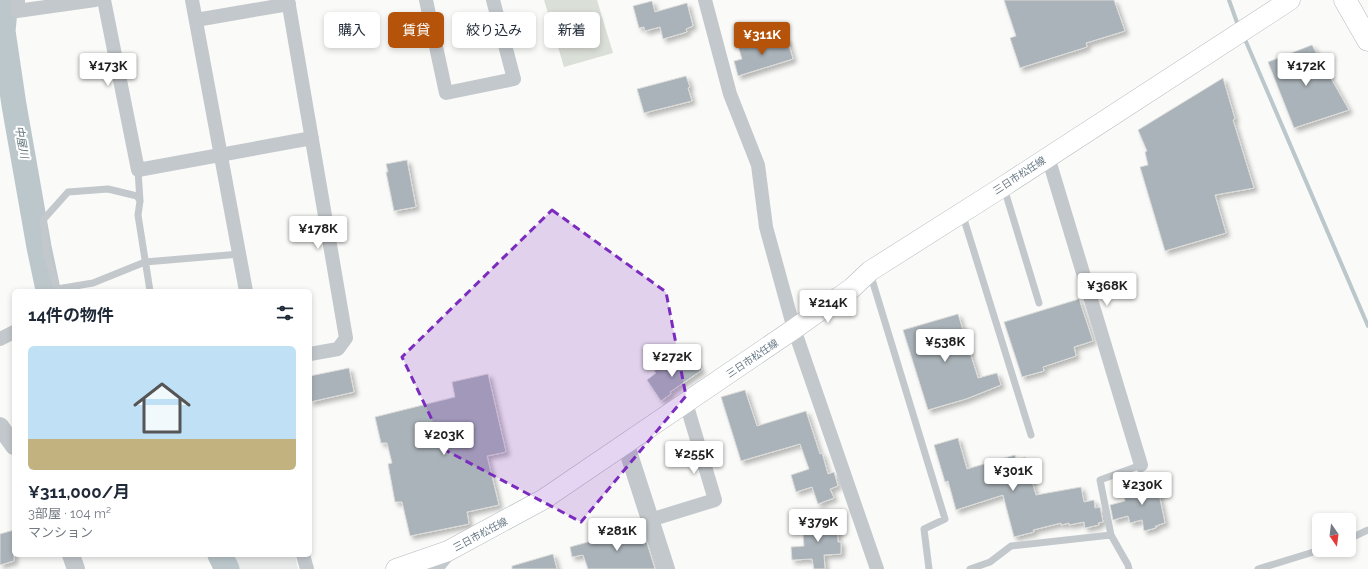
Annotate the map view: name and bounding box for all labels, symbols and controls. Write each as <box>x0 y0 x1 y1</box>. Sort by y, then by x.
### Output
chip: 購入 <box>324 12 380 48</box>
chip: 賃貸 <box>388 12 444 48</box>
chip: 絞り込み <box>452 12 536 48</box>
chip: 新着 <box>544 12 600 48</box>
pin: ¥311K <box>734 22 790 56</box>
text: ¥311K <box>743 27 781 42</box>
pin: ¥173K <box>80 53 136 87</box>
pin: ¥172K <box>1278 53 1334 87</box>
text: ¥173K <box>89 58 127 73</box>
text: ¥172K <box>1286 58 1326 73</box>
water label: 中屋川 <box>12 125 31 160</box>
street label: 三日市松任線 <box>991 154 1047 196</box>
pin: ¥178K <box>290 216 346 250</box>
text: ¥178K <box>298 221 338 236</box>
pin: ¥368K <box>1079 273 1135 307</box>
text: ¥368K <box>1087 278 1127 293</box>
pin: ¥214K <box>800 290 856 324</box>
text: ¥214K <box>808 295 848 310</box>
icon: filters <box>274 302 296 324</box>
text: 14件の物件 <box>28 305 114 325</box>
pin: ¥538K <box>917 329 973 363</box>
text: ¥538K <box>925 334 965 349</box>
street label: 三日市松任線 <box>724 337 780 380</box>
pin: ¥272K <box>644 344 700 378</box>
text: ¥272K <box>652 349 692 364</box>
icon: home <box>126 372 198 444</box>
pin: ¥203K <box>416 422 472 456</box>
text: ¥203K <box>424 427 464 442</box>
pin: ¥255K <box>666 441 722 475</box>
text: ¥255K <box>674 446 714 461</box>
pin: ¥301K <box>985 458 1041 492</box>
text: ¥301K <box>993 463 1033 478</box>
pin: ¥230K <box>1114 472 1170 506</box>
text: ¥230K <box>1122 477 1162 492</box>
text: ¥311,000/月 <box>28 482 130 502</box>
text: 3部屋 · 104 m² <box>28 506 111 521</box>
pin: ¥379K <box>790 509 846 543</box>
north arrow <box>1312 513 1356 557</box>
map controls <box>1312 513 1356 557</box>
text: ¥379K <box>798 514 838 529</box>
street label: 三日市松任線 <box>451 516 509 553</box>
pin: ¥281K <box>589 518 645 552</box>
text: ¥281K <box>597 523 637 538</box>
text: マンション <box>28 525 93 540</box>

